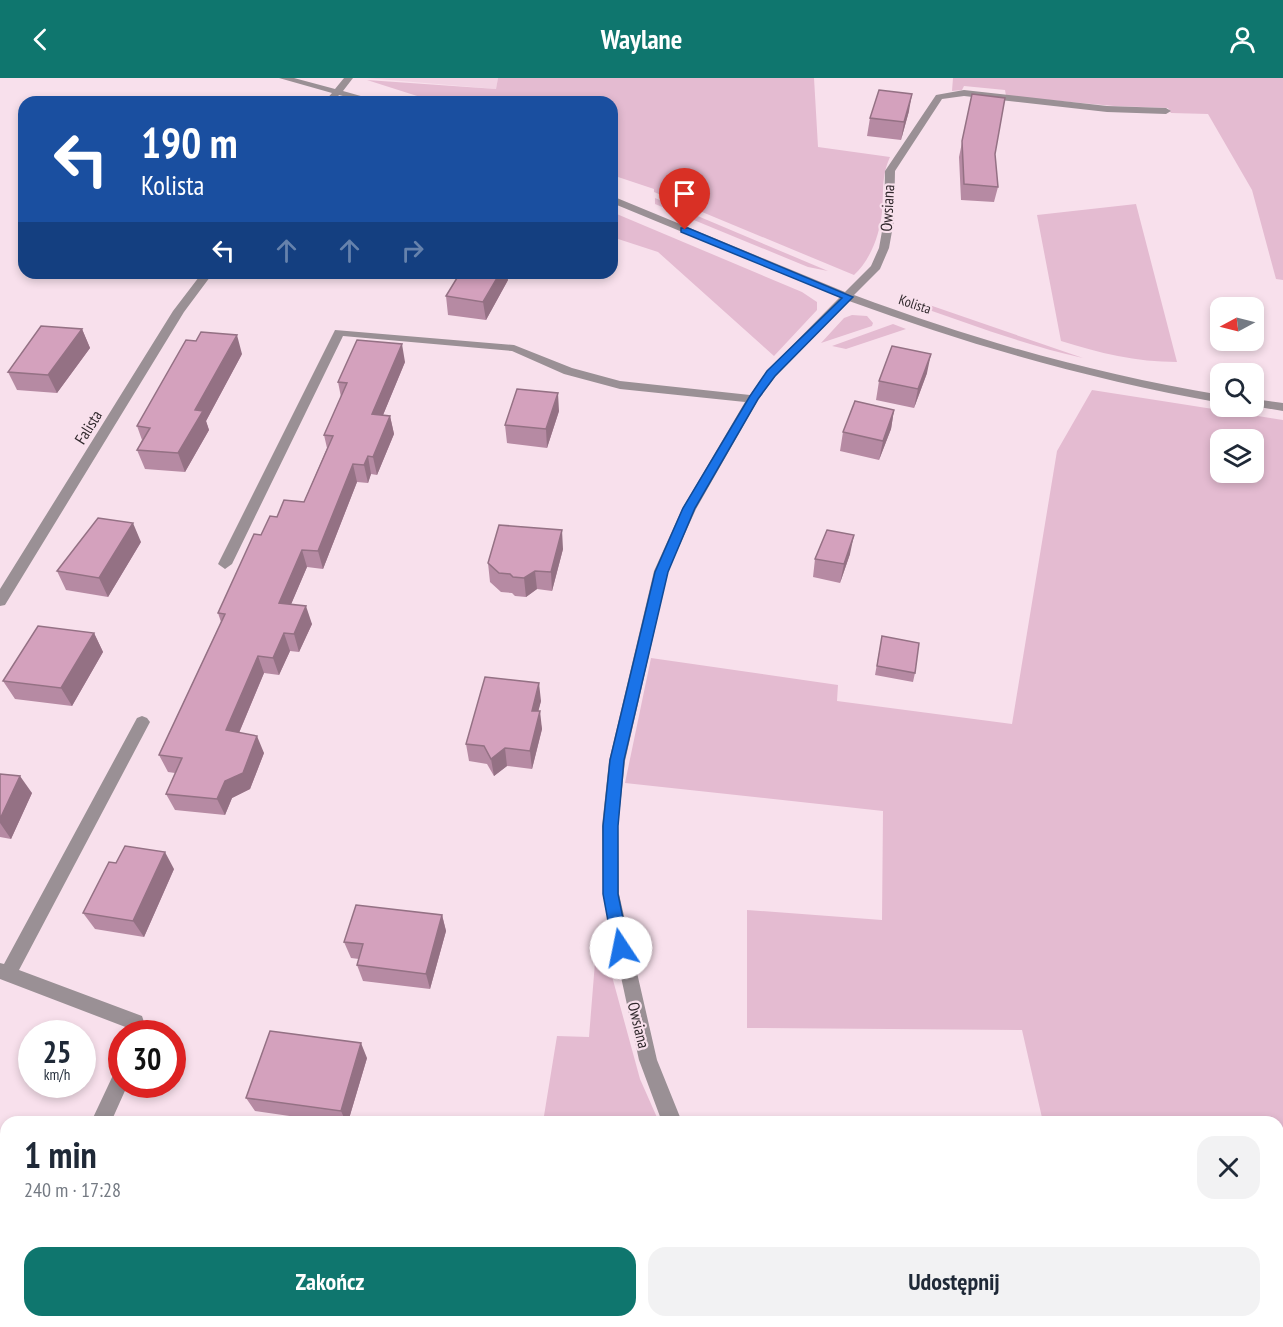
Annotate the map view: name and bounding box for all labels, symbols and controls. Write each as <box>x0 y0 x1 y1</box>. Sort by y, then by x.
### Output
text: Waylane <box>601 22 682 56</box>
icon: back <box>24 23 57 56</box>
icon: person <box>1226 23 1259 56</box>
text: 190 m <box>141 115 238 170</box>
icon: left <box>42 120 120 198</box>
text: Kolista <box>141 168 204 202</box>
pin <box>659 168 710 230</box>
icon: arrive <box>668 177 701 210</box>
street label: Owsiana <box>876 184 898 232</box>
icon: left <box>207 234 240 267</box>
icon: ahead <box>270 234 303 267</box>
icon: ahead <box>333 234 366 267</box>
icon: right <box>396 234 429 267</box>
street label: Kolista <box>897 290 933 318</box>
north arrow <box>1210 297 1264 351</box>
map controls <box>1210 297 1264 483</box>
button: search <box>1210 363 1264 417</box>
street label: Falista <box>70 406 106 448</box>
button: layers <box>1210 429 1264 483</box>
position arrow <box>589 916 653 980</box>
street label: Owsiana <box>624 1000 654 1050</box>
speed limit sign: 30 <box>108 1020 186 1098</box>
text: 25 <box>43 1032 71 1071</box>
text: km/h <box>44 1065 70 1084</box>
text: 1 min <box>24 1131 97 1178</box>
button: close <box>1197 1136 1260 1199</box>
text: 240 m · 17:28 <box>24 1177 121 1203</box>
button: Zakończ <box>24 1247 636 1316</box>
button: Udostępnij <box>648 1247 1260 1316</box>

